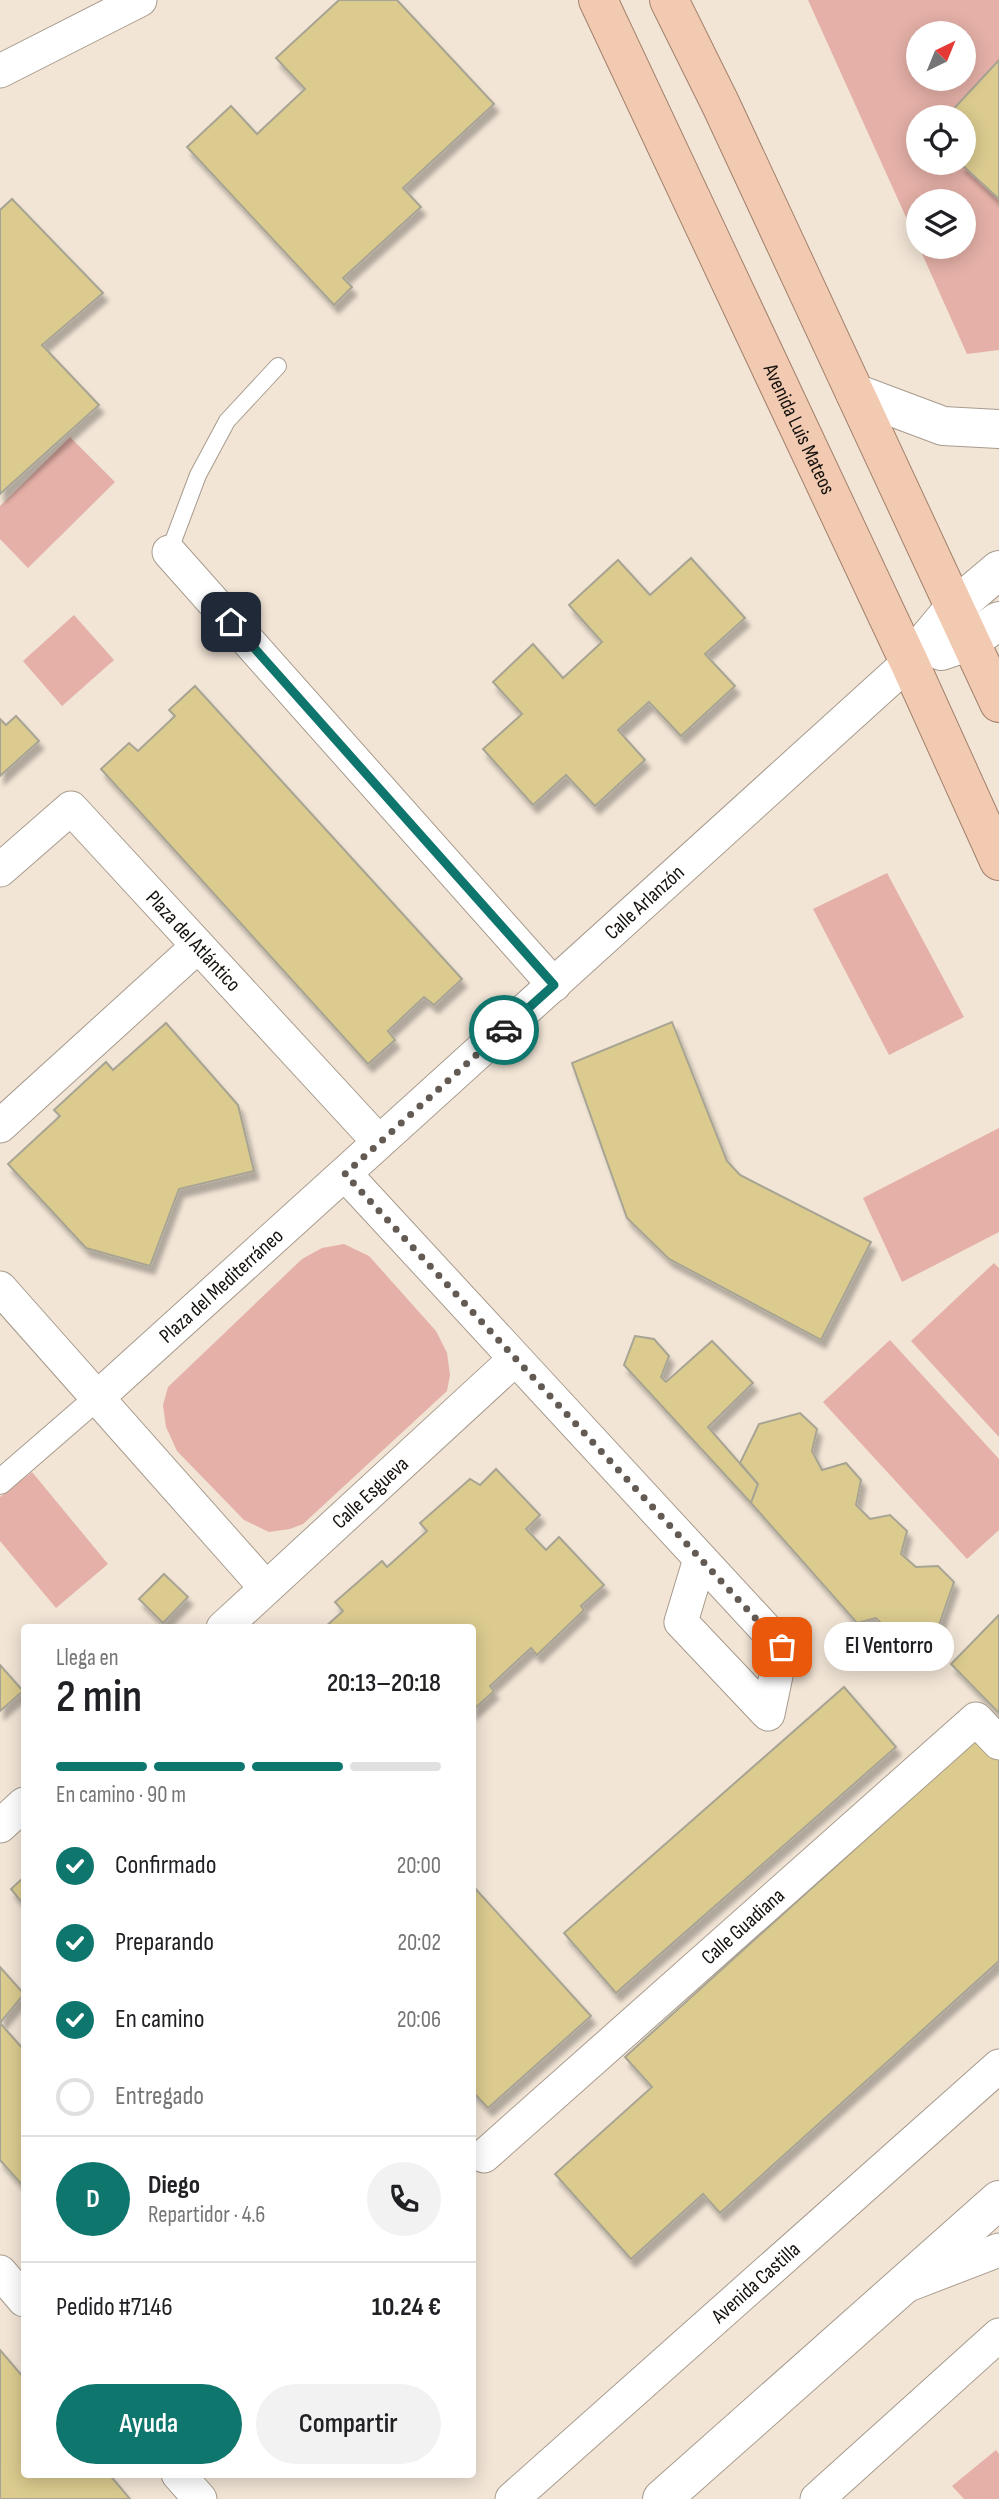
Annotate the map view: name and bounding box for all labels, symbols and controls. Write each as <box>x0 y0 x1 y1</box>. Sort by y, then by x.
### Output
north arrow <box>906 21 976 91</box>
map controls <box>906 21 976 259</box>
button: locate <box>906 105 976 175</box>
button: layers <box>906 189 976 259</box>
street label: Avenida Luis Mateos <box>758 359 841 498</box>
pin <box>201 592 261 652</box>
icon: home <box>212 603 250 641</box>
street label: Calle Arlanzón <box>599 860 689 945</box>
street label: Plaza del Atlántico <box>141 885 246 996</box>
courier <box>469 995 539 1065</box>
icon: car <box>485 1011 523 1049</box>
street label: Plaza del Mediterráneo <box>154 1223 288 1348</box>
street label: Calle Esgueva <box>327 1451 413 1534</box>
pin <box>752 1617 812 1677</box>
callout: El Ventorro <box>824 1622 954 1672</box>
icon: bag <box>763 1628 801 1666</box>
text: El Ventorro <box>845 1632 933 1660</box>
text: Llega en <box>56 1644 119 1672</box>
text: 20:13–20:18 <box>327 1668 441 1699</box>
text: 2 min <box>56 1670 142 1725</box>
text: En camino · 90 m <box>56 1781 186 1809</box>
icon: check <box>56 1847 94 1885</box>
text: Confirmado <box>115 1850 216 1881</box>
text: 20:00 <box>397 1852 441 1880</box>
street label: Calle Guadiana <box>696 1883 789 1970</box>
icon: check <box>56 1924 94 1962</box>
text: Preparando <box>115 1927 214 1958</box>
text: 20:02 <box>397 1929 441 1957</box>
icon: check <box>56 2001 94 2039</box>
text: En camino <box>115 2004 205 2035</box>
text: 20:06 <box>397 2006 441 2034</box>
text: Entregado <box>115 2081 204 2112</box>
button: phone <box>367 2162 441 2236</box>
text: Diego <box>148 2170 200 2201</box>
text: D <box>86 2184 100 2215</box>
text: Repartidor · 4.6 <box>148 2201 265 2229</box>
street label: Avenida Castilla <box>705 2237 805 2329</box>
text: Pedido #7146 <box>56 2292 173 2323</box>
text: 10.24 € <box>372 2292 441 2323</box>
button: Ayuda <box>56 2384 242 2464</box>
button: Compartir <box>256 2384 441 2464</box>

